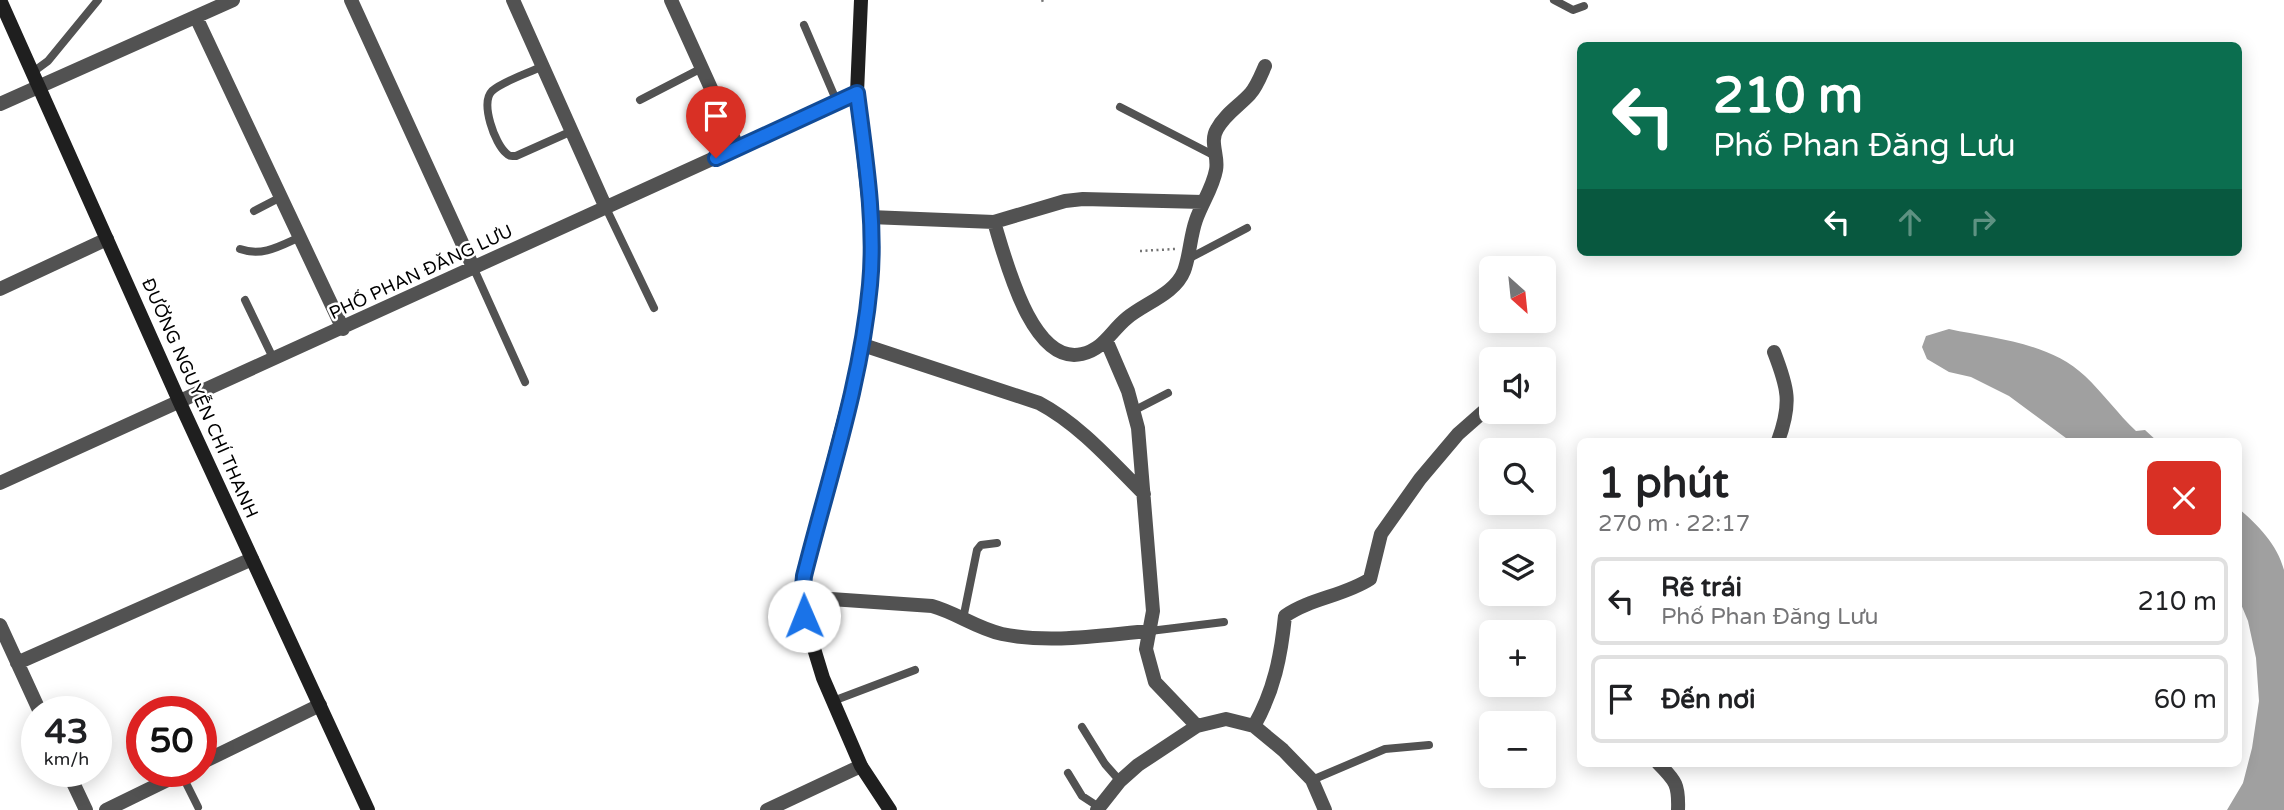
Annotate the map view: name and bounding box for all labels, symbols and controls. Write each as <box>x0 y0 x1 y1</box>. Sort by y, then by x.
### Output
text: 210 m <box>1713 67 1863 126</box>
icon: left <box>1598 70 1689 161</box>
pin <box>686 86 746 158</box>
icon: arrive <box>697 97 735 135</box>
text: Phố Phan Đăng Lưu <box>1713 127 2016 165</box>
icon: left <box>1818 203 1856 241</box>
icon: ahead <box>1891 203 1929 241</box>
icon: right <box>1964 203 2002 241</box>
street label: PHỐ PHAN ĐĂNG LƯU <box>326 220 516 324</box>
north arrow <box>1479 256 1556 332</box>
map controls <box>1479 256 1556 788</box>
street label: ĐƯỜNG NGUYỄN CHÍ THANH <box>137 275 263 521</box>
button: sound <box>1479 347 1556 424</box>
button: search <box>1479 438 1556 515</box>
text: 1 phút <box>1598 458 1729 509</box>
button: close <box>2147 461 2221 535</box>
text: 270 m · 22:17 <box>1598 510 1750 538</box>
button: layers <box>1479 529 1556 606</box>
text: Rẽ trái <box>1661 572 1742 603</box>
position arrow <box>767 579 841 653</box>
icon: left <box>1602 582 1640 620</box>
text: 210 m <box>2137 586 2217 617</box>
text: Phố Phan Đăng Lưu <box>1661 603 1879 631</box>
button: + <box>1479 620 1556 697</box>
icon: arrive <box>1602 680 1640 718</box>
text: Đến nơi <box>1661 684 1756 715</box>
text: 60 m <box>2154 684 2217 715</box>
speed limit sign: 50 <box>126 696 217 787</box>
text: 43 <box>45 711 88 753</box>
button: − <box>1479 711 1556 788</box>
text: km/h <box>44 748 89 770</box>

